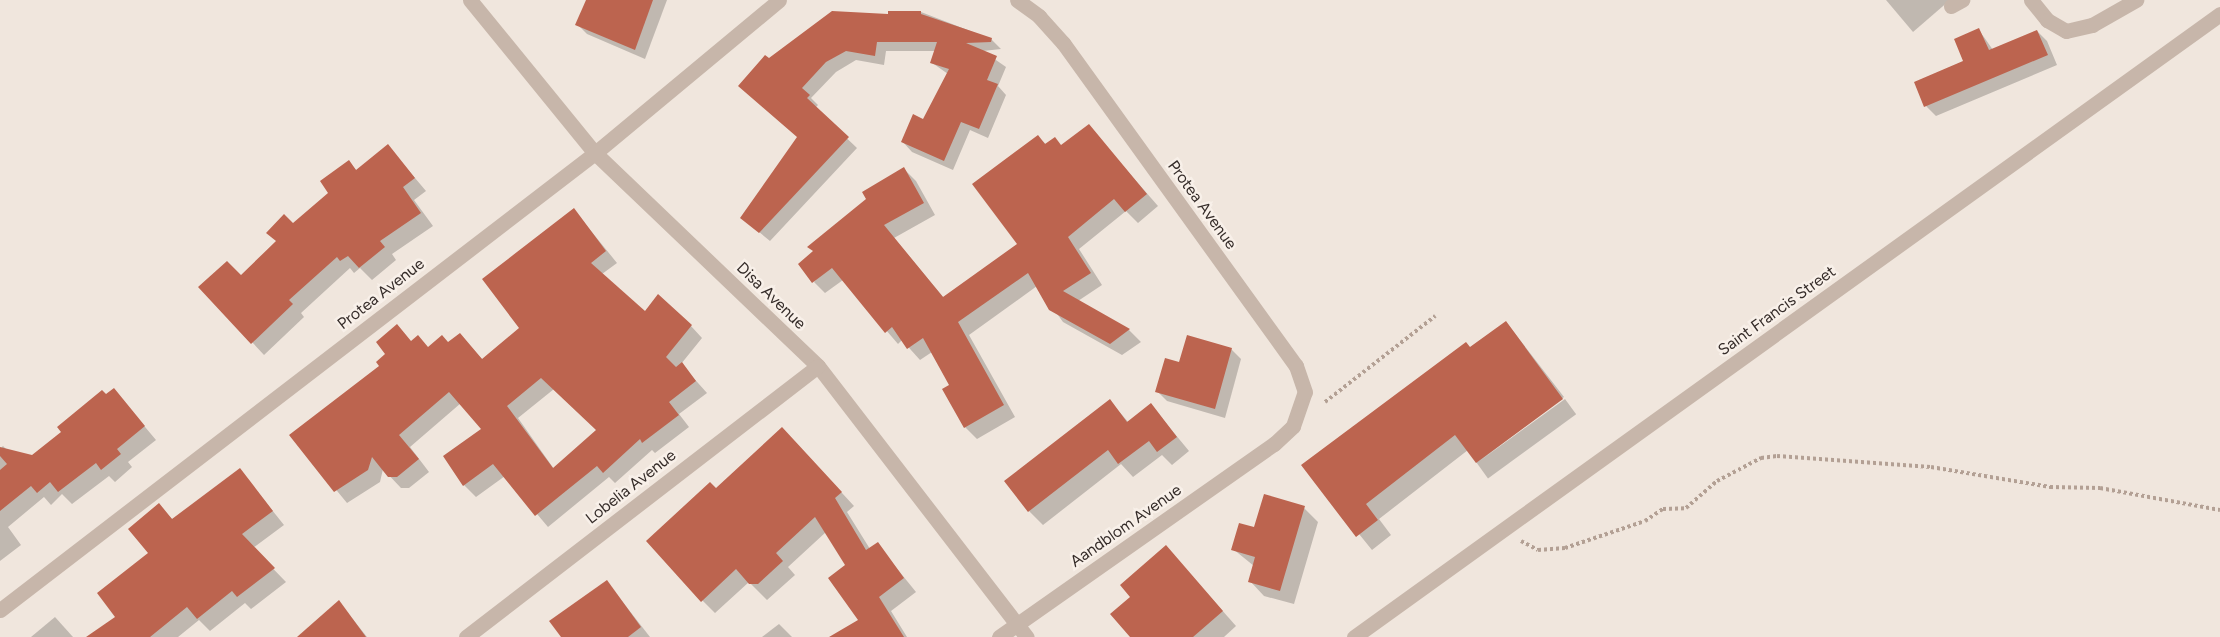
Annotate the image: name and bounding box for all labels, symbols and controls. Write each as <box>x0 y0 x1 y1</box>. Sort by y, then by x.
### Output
street label: Protea Avenue <box>1163 157 1241 253</box>
street label: Protea Avenue <box>334 254 428 334</box>
street label: Disa Avenue <box>733 258 809 334</box>
street label: Saint Francis Street <box>1715 262 1839 360</box>
street label: Lobelia Avenue <box>582 446 680 528</box>
street label: Aandblom Avenue <box>1067 481 1185 571</box>

